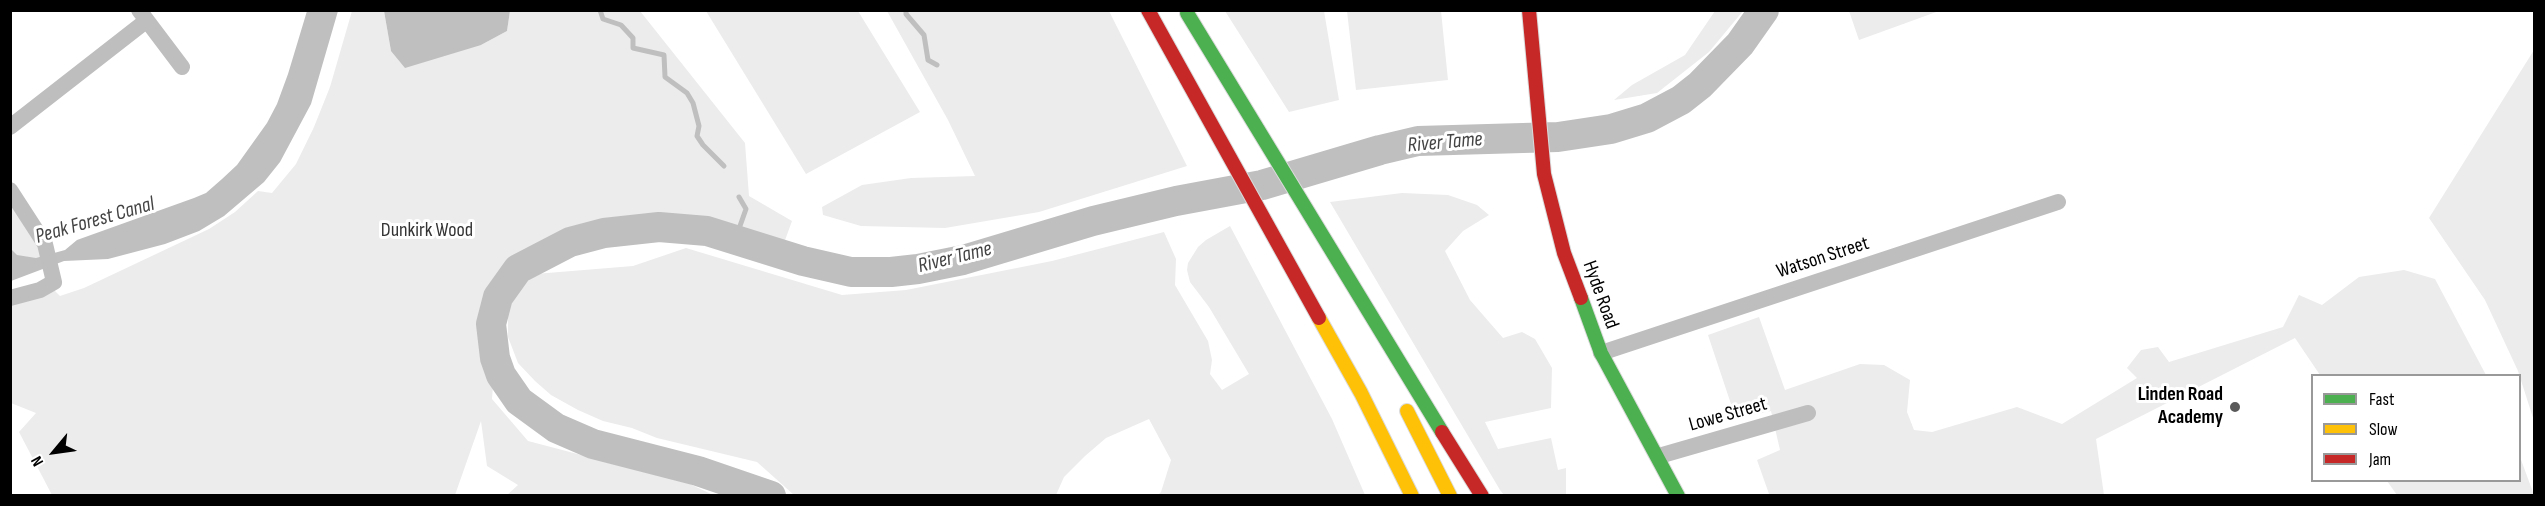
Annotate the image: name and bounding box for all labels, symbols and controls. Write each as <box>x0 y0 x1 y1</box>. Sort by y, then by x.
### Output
water label: River Tame <box>1406 127 1484 159</box>
water label: Peak Forest Canal <box>33 192 157 250</box>
park label: Dunkirk Wood <box>381 219 473 243</box>
street label: Watson Street <box>1774 232 1872 284</box>
water label: River Tame <box>915 237 995 279</box>
street label: Hyde Road <box>1577 258 1623 332</box>
legend <box>2311 374 2521 482</box>
place label: Linden Road Academy <box>2138 383 2223 430</box>
text: Fast <box>2369 389 2394 410</box>
street label: Lowe Street <box>1686 392 1770 438</box>
marker: Linden Road Academy <box>2228 400 2242 414</box>
text: Slow <box>2369 419 2398 440</box>
north arrow <box>24 422 84 482</box>
text: Jam <box>2369 449 2391 470</box>
text: N <box>27 453 48 469</box>

